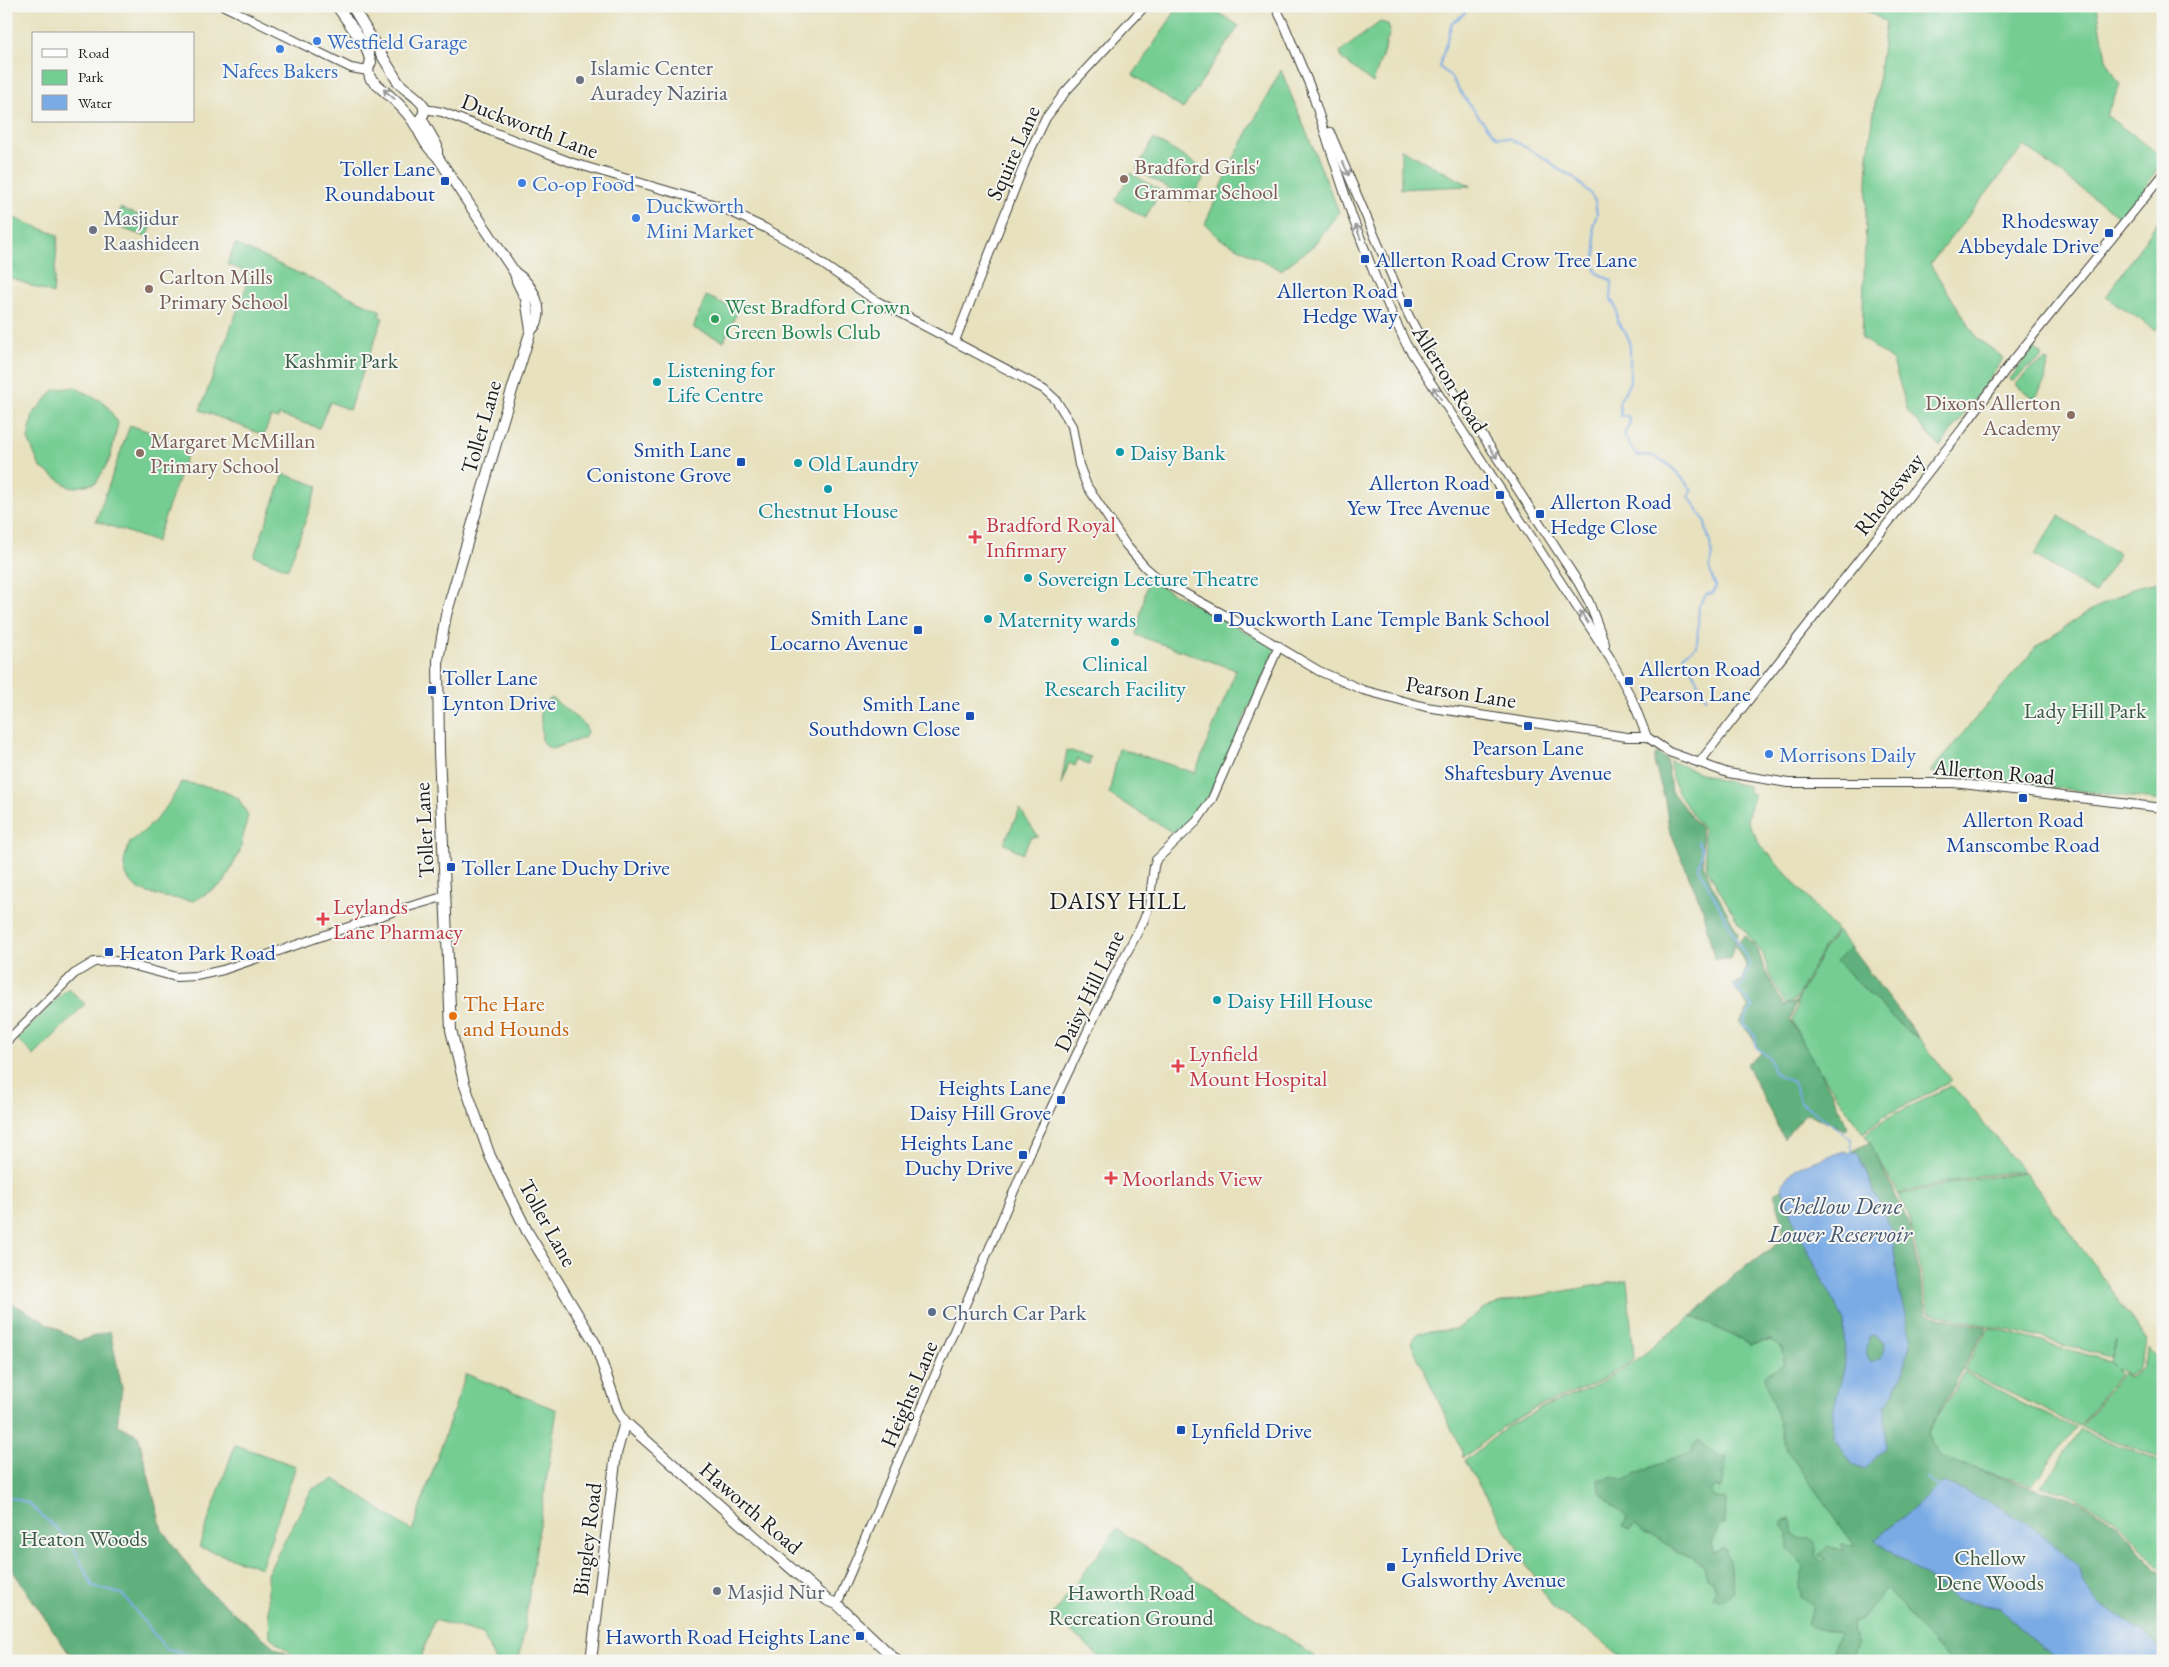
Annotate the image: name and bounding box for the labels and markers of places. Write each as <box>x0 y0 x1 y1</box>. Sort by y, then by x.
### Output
place label: Westfield Garage <box>327 27 468 56</box>
marker: Westfield Garage <box>311 35 323 47</box>
marker: Nafees Bakers <box>274 43 286 55</box>
place label: Islamic Center Auradey Naziria <box>589 53 728 107</box>
place label: Nafees Bakers <box>222 56 338 85</box>
marker: Islamic Center Auradey Naziria <box>574 74 586 86</box>
place label: Bradford Girls' Grammar School <box>1134 152 1278 206</box>
place label: Toller Lane Roundabout <box>325 154 435 208</box>
place label: Co-op Food <box>532 169 636 198</box>
marker: Bradford Girls' Grammar School <box>1118 173 1130 185</box>
marker: Toller Lane Roundabout <box>439 175 451 187</box>
marker: Co-op Food <box>516 177 528 189</box>
place label: Duckworth Mini Market <box>646 191 754 245</box>
place label: Masjidur Raashideen <box>103 203 200 257</box>
place label: Rhodesway Abbeydale Drive <box>1957 206 2099 260</box>
marker: Duckworth Mini Market <box>630 212 642 224</box>
marker: Masjidur Raashideen <box>87 224 99 236</box>
marker: Rhodesway Abbeydale Drive <box>2103 227 2115 239</box>
place label: Allerton Road Crow Tree Lane <box>1374 245 1637 274</box>
marker: Allerton Road Crow Tree Lane <box>1359 253 1371 265</box>
place label: Carlton Mills Primary School <box>159 262 288 316</box>
place label: Allerton Road Hedge Way <box>1275 276 1399 330</box>
marker: Carlton Mills Primary School <box>143 283 155 295</box>
place label: West Bradford Crown Green Bowls Club <box>725 292 911 346</box>
marker: Allerton Road Hedge Way <box>1402 297 1414 309</box>
marker: West Bradford Crown Green Bowls Club <box>709 313 721 325</box>
place label: Listening for Life Centre <box>667 355 776 409</box>
marker: Listening for Life Centre <box>651 376 663 388</box>
place label: Dixons Allerton Academy <box>1925 388 2061 442</box>
marker: Dixons Allerton Academy <box>2065 409 2077 421</box>
place label: Margaret McMillan Primary School <box>150 426 316 480</box>
place label: Smith Lane Conistone Grove <box>586 435 731 489</box>
place label: Daisy Bank <box>1130 438 1226 467</box>
marker: Daisy Bank <box>1114 446 1126 458</box>
marker: Margaret McMillan Primary School <box>134 447 146 459</box>
place label: Old Laundry <box>808 449 919 478</box>
marker: Smith Lane Conistone Grove <box>735 456 747 468</box>
marker: Old Laundry <box>792 457 804 469</box>
place label: Allerton Road Yew Tree Avenue <box>1347 468 1491 522</box>
marker: Chestnut House <box>822 483 834 495</box>
place label: Allerton Road Hedge Close <box>1549 487 1672 541</box>
marker: Allerton Road Yew Tree Avenue <box>1494 489 1506 501</box>
place label: Chestnut House <box>758 496 898 525</box>
marker: Allerton Road Hedge Close <box>1534 508 1546 520</box>
place label: Bradford Royal Infirmary <box>986 510 1116 564</box>
marker: Bradford Royal Infirmary <box>968 530 982 544</box>
place label: Sovereign Lecture Theatre <box>1038 564 1259 593</box>
marker: Sovereign Lecture Theatre <box>1022 572 1034 584</box>
place label: Smith Lane Locarno Avenue <box>769 603 908 657</box>
place label: Duckworth Lane Temple Bank School <box>1228 604 1550 633</box>
place label: Maternity wards <box>998 605 1136 634</box>
marker: Duckworth Lane Temple Bank School <box>1212 612 1224 624</box>
marker: Maternity wards <box>982 613 994 625</box>
marker: Smith Lane Locarno Avenue <box>912 624 924 636</box>
marker: Clinical Research Facility <box>1109 636 1121 648</box>
place label: Clinical Research Facility <box>1044 649 1186 703</box>
place label: Allerton Road Pearson Lane <box>1638 654 1761 708</box>
place label: Toller Lane Lynton Drive <box>442 663 556 717</box>
marker: Allerton Road Pearson Lane <box>1623 675 1635 687</box>
marker: Toller Lane Lynton Drive <box>426 684 438 696</box>
place label: Smith Lane Southdown Close <box>809 689 960 743</box>
marker: Smith Lane Southdown Close <box>964 710 976 722</box>
marker: Pearson Lane Shaftesbury Avenue <box>1522 720 1534 732</box>
place label: Pearson Lane Shaftesbury Avenue <box>1444 733 1612 787</box>
place label: Morrisons Daily <box>1779 740 1917 769</box>
marker: Morrisons Daily <box>1763 748 1775 760</box>
marker: Allerton Road Manscombe Road <box>2017 792 2029 804</box>
place label: Allerton Road Manscombe Road <box>1946 805 2101 859</box>
place label: Toller Lane Duchy Drive <box>461 853 670 882</box>
marker: Toller Lane Duchy Drive <box>445 861 457 873</box>
place label: Leylands Lane Pharmacy <box>333 892 463 946</box>
marker: Leylands Lane Pharmacy <box>317 913 329 925</box>
place label: Heaton Park Road <box>119 938 277 967</box>
marker: Heaton Park Road <box>103 946 115 958</box>
place label: Daisy Hill House <box>1227 986 1373 1015</box>
place label: The Hare and Hounds <box>463 989 569 1043</box>
marker: Daisy Hill House <box>1211 994 1223 1006</box>
marker: The Hare and Hounds <box>447 1010 459 1022</box>
place label: Lynfield Mount Hospital <box>1189 1039 1327 1093</box>
marker: Lynfield Mount Hospital <box>1171 1059 1185 1073</box>
place label: Heights Lane Daisy Hill Grove <box>910 1073 1051 1127</box>
marker: Heights Lane Daisy Hill Grove <box>1055 1094 1067 1106</box>
place label: Heights Lane Duchy Drive <box>900 1128 1013 1182</box>
marker: Heights Lane Duchy Drive <box>1017 1149 1029 1161</box>
place label: Moorlands View <box>1122 1164 1263 1193</box>
marker: Moorlands View <box>1104 1171 1118 1185</box>
place label: Church Car Park <box>942 1298 1087 1327</box>
marker: Church Car Park <box>926 1306 938 1318</box>
place label: Lynfield Drive <box>1191 1416 1312 1445</box>
marker: Lynfield Drive <box>1175 1424 1187 1436</box>
place label: Lynfield Drive Galsworthy Avenue <box>1401 1540 1566 1594</box>
marker: Lynfield Drive Galsworthy Avenue <box>1385 1561 1397 1573</box>
place label: Masjid Nur <box>727 1577 825 1606</box>
marker: Masjid Nur <box>711 1585 723 1597</box>
place label: Haworth Road Heights Lane <box>605 1622 850 1651</box>
marker: Haworth Road Heights Lane <box>854 1630 866 1642</box>

